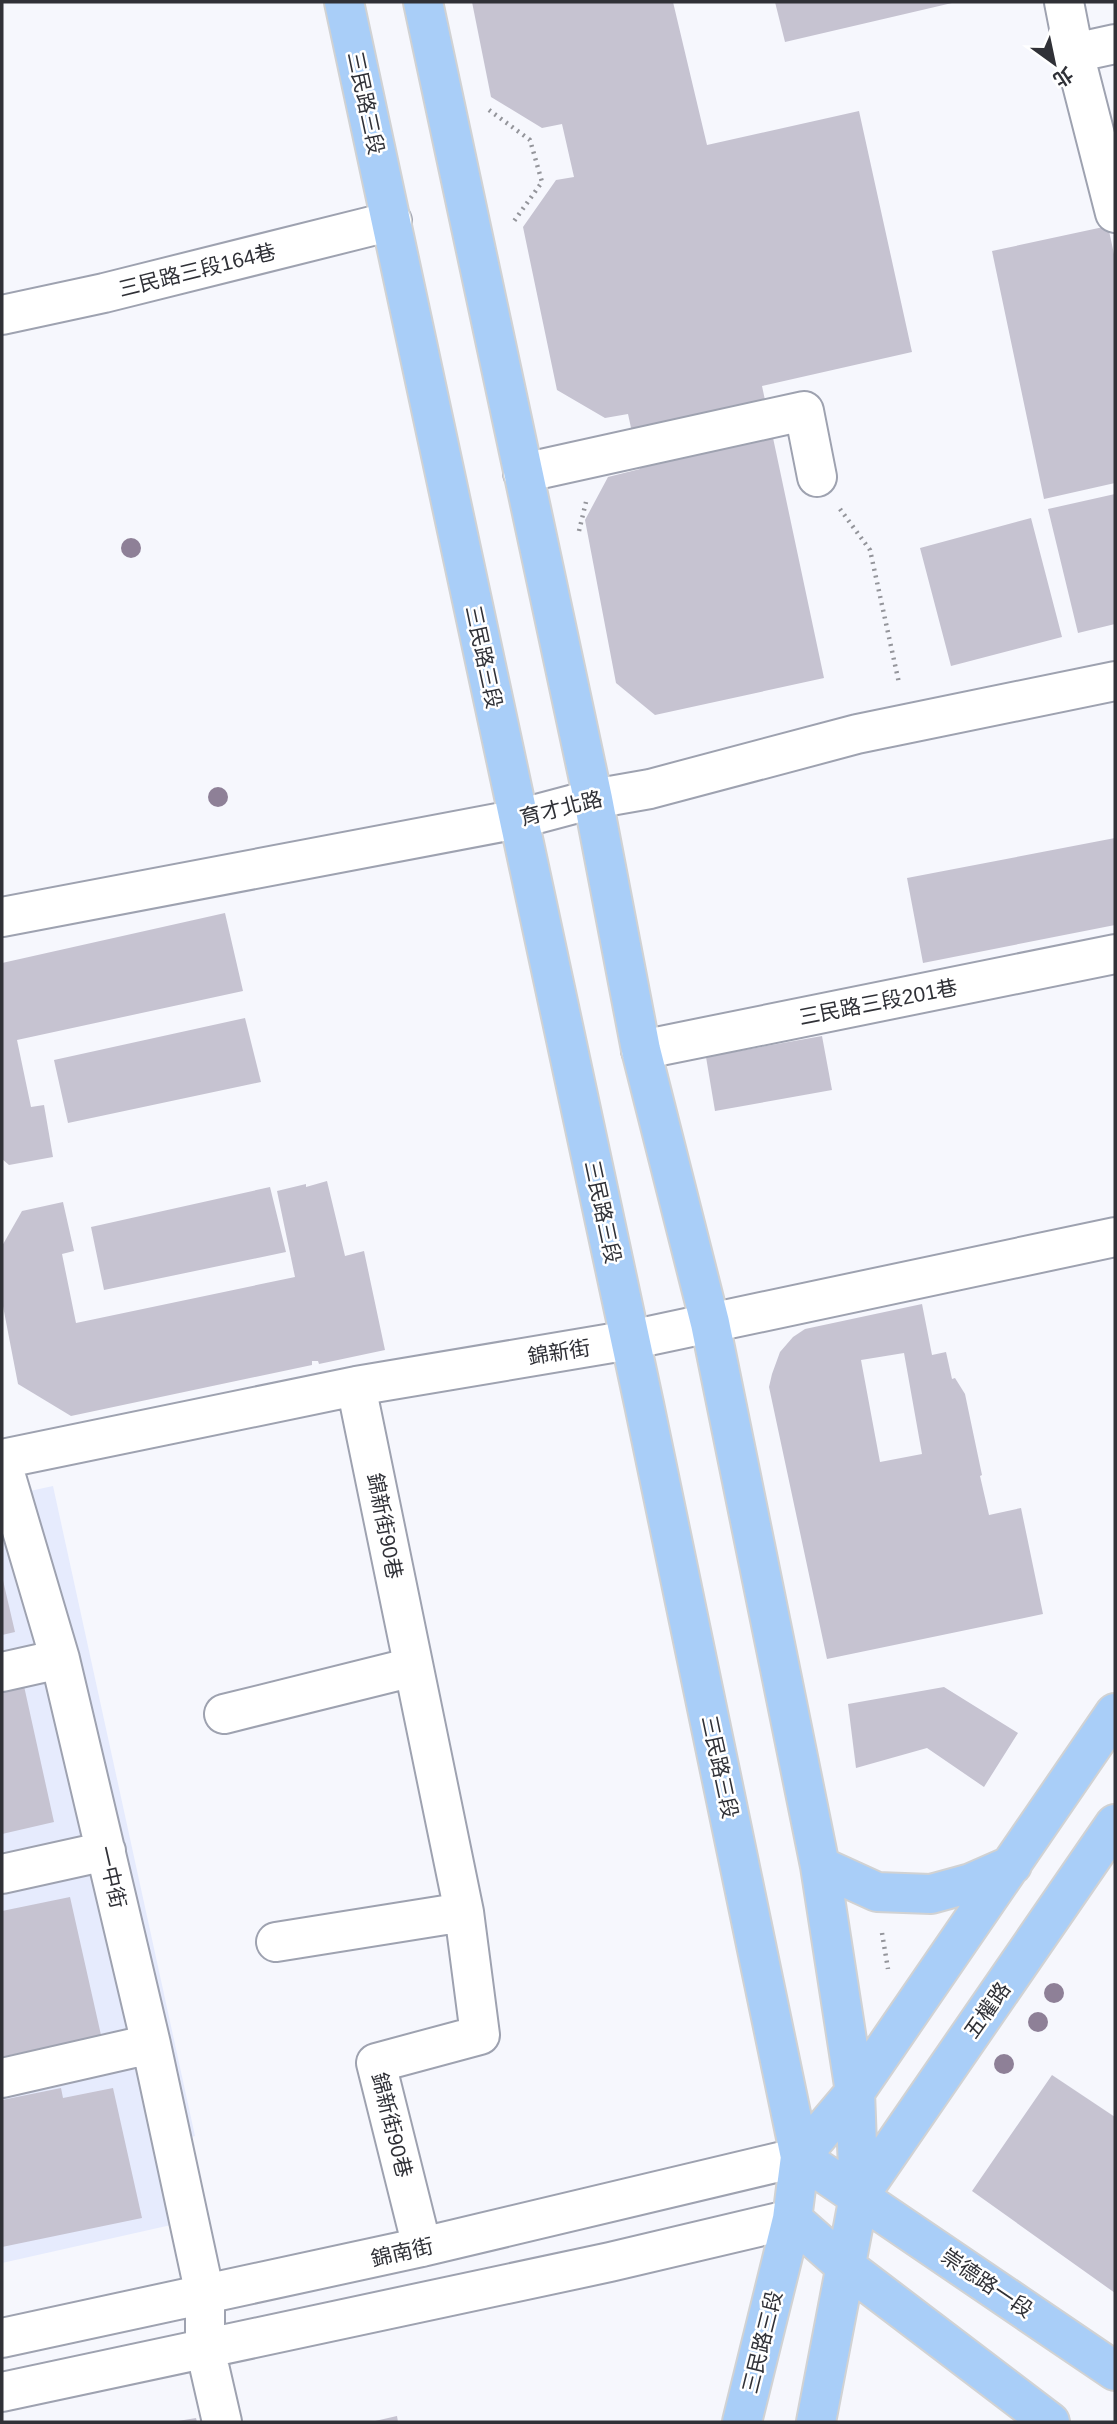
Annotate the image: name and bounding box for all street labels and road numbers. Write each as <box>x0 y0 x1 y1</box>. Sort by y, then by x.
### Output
street label: 三民路三段 <box>344 49 388 157</box>
street label: 三民路三段164巷 <box>116 239 278 301</box>
street label: 三民路三段 <box>462 603 506 711</box>
street label: 育才北路 <box>517 787 605 829</box>
street label: 三民路三段201巷 <box>797 975 959 1029</box>
street label: 三民路三段 <box>581 1158 625 1266</box>
street label: 錦新街 <box>526 1336 592 1368</box>
street label: 錦新街90巷 <box>363 1471 407 1581</box>
street label: 三民路三段 <box>698 1713 742 1821</box>
street label: 一中街 <box>94 1844 130 1910</box>
street label: 五權路 <box>960 1978 1014 2042</box>
street label: 錦新街90巷 <box>368 2070 416 2180</box>
street label: 錦南街 <box>369 2234 435 2270</box>
street label: 崇德路一段 <box>937 2244 1037 2322</box>
street label: 三民路三段 <box>738 2288 786 2396</box>

